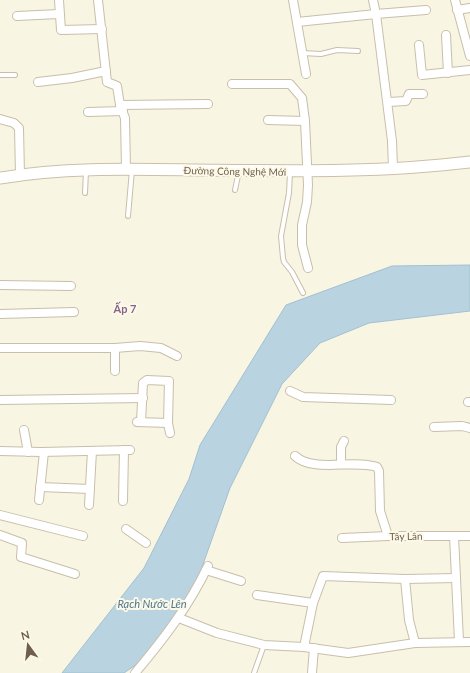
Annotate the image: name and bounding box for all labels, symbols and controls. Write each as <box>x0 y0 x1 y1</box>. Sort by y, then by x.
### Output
street label: Đường Công Nghệ Mới <box>184 164 286 178</box>
district label: Ấp 7 <box>113 301 136 315</box>
street label: Tây Lân <box>389 530 423 542</box>
water label: Rạch Nước Lên <box>117 597 187 610</box>
north arrow <box>8 625 48 665</box>
text: N <box>20 627 31 642</box>

